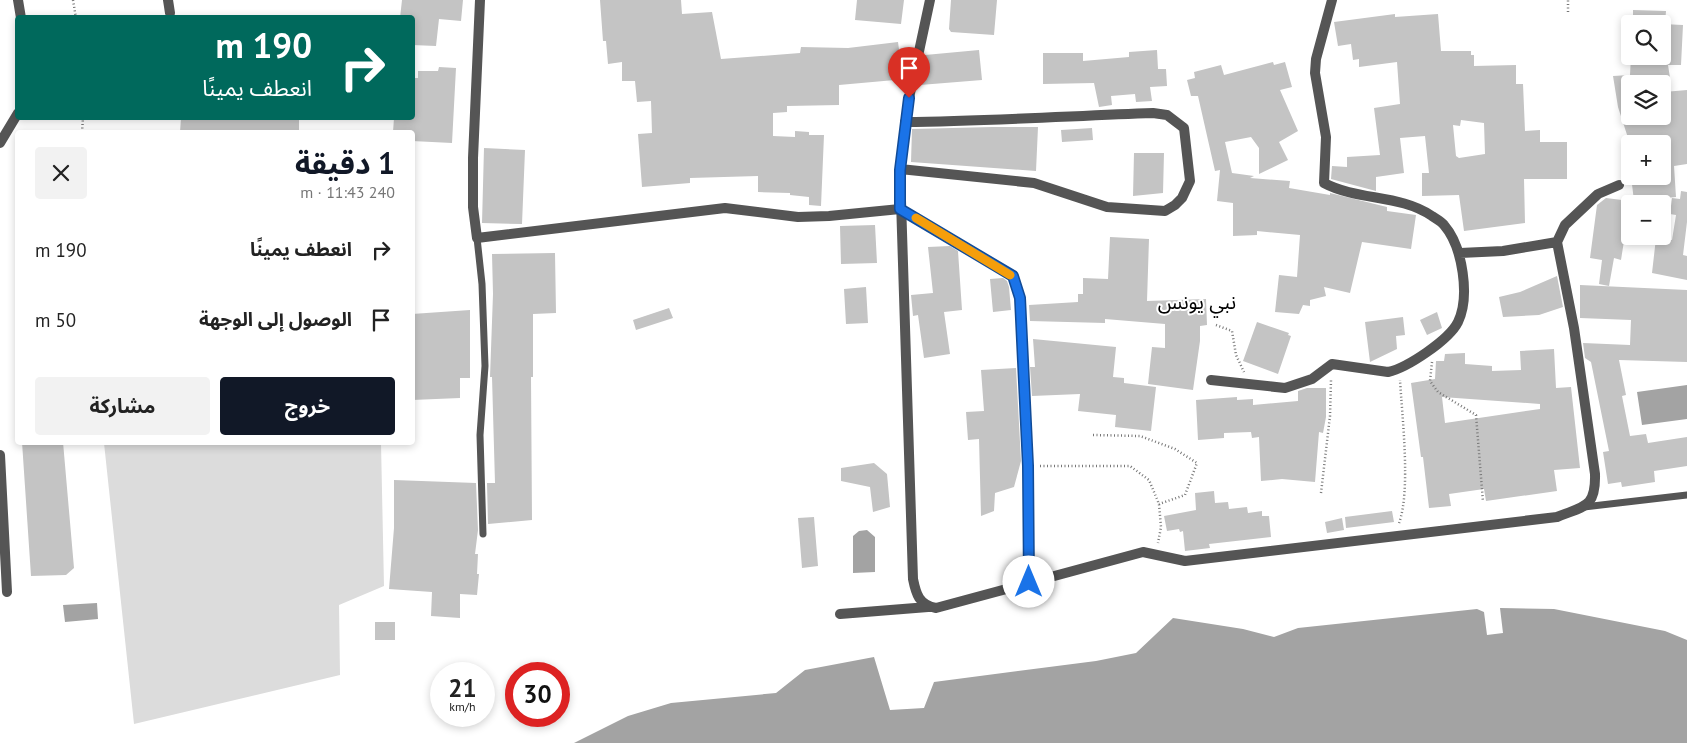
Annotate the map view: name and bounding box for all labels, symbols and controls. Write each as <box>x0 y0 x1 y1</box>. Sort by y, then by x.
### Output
map controls <box>1621 15 1671 245</box>
button: search <box>1621 15 1671 65</box>
text: 190 m <box>215 22 312 68</box>
icon: right <box>330 35 395 100</box>
pin <box>888 47 930 98</box>
icon: arrive <box>895 54 923 82</box>
text: انعطف يمينًا <box>202 74 312 102</box>
button: layers <box>1621 75 1671 125</box>
button: + <box>1621 135 1671 185</box>
text: 1 دقيقة <box>295 143 395 182</box>
button: close <box>35 147 87 199</box>
text: 240 m · 11:43 <box>300 182 395 202</box>
button: − <box>1621 195 1671 245</box>
icon: right <box>367 236 395 264</box>
text: انعطف يمينًا <box>250 237 352 261</box>
text: 190 m <box>35 238 87 262</box>
district label: نبي يونس <box>1158 289 1236 318</box>
icon: arrive <box>367 306 395 334</box>
text: الوصول إلى الوجهة <box>199 307 352 331</box>
text: 50 m <box>35 308 76 332</box>
button: مشاركة <box>35 377 210 435</box>
button: خروج <box>220 377 395 435</box>
position arrow <box>1002 555 1054 607</box>
speed limit sign: 30 <box>505 662 570 727</box>
text: 21 <box>448 672 477 704</box>
text: km/h <box>449 699 476 714</box>

